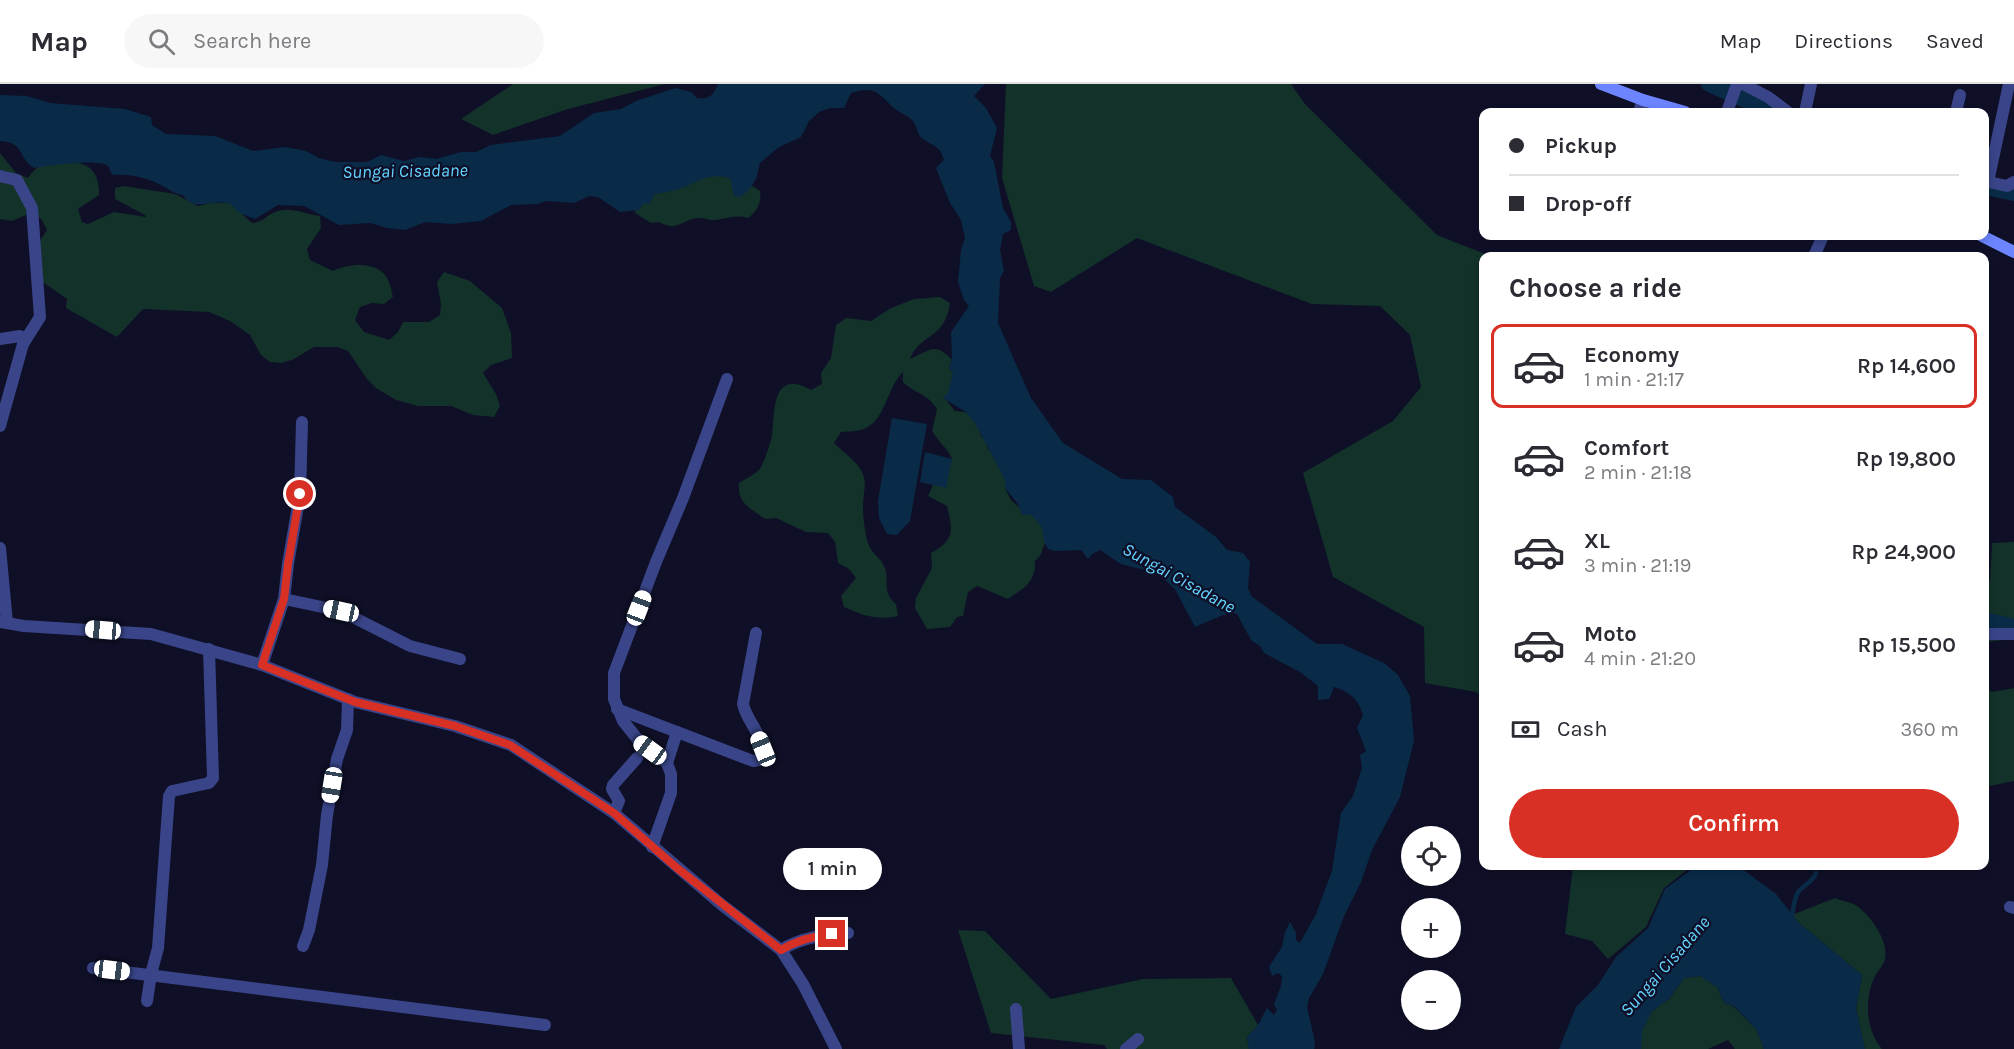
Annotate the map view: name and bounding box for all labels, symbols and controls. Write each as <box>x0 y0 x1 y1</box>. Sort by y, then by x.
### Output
search box <box>124 14 544 68</box>
text: Map <box>30 25 88 58</box>
icon: search <box>145 25 178 58</box>
text: Search here <box>193 28 311 54</box>
text: Map <box>1720 29 1761 53</box>
text: Directions <box>1794 29 1893 53</box>
text: Saved <box>1926 29 1984 53</box>
text: Pickup <box>1545 133 1617 159</box>
water label: Sungai Cisadane <box>342 159 468 183</box>
text: Drop-off <box>1545 191 1631 217</box>
text: Choose a ride <box>1509 272 1682 304</box>
icon: car <box>1512 339 1566 393</box>
text: Economy <box>1584 342 1679 368</box>
text: Rp 14,600 <box>1857 353 1956 379</box>
text: 1 min · 21:17 <box>1584 368 1684 391</box>
icon: car <box>1512 432 1566 486</box>
text: Comfort <box>1584 435 1669 461</box>
text: Rp 19,800 <box>1856 446 1956 472</box>
text: 2 min · 21:18 <box>1584 461 1692 484</box>
route start <box>286 480 313 507</box>
icon: car <box>1512 525 1566 579</box>
text: XL <box>1584 528 1610 554</box>
water label: Sungai Cisadane <box>1119 538 1239 618</box>
text: Rp 24,900 <box>1851 539 1956 565</box>
text: 3 min · 21:19 <box>1584 554 1691 577</box>
car <box>624 588 654 628</box>
car <box>322 598 360 624</box>
icon: car <box>1512 618 1566 672</box>
car <box>84 619 122 641</box>
text: Moto <box>1584 621 1637 647</box>
text: Rp 15,500 <box>1858 632 1956 658</box>
text: 4 min · 21:20 <box>1584 647 1696 670</box>
icon: cash <box>1509 713 1542 746</box>
text: Cash <box>1557 716 1607 742</box>
text: 360 m <box>1900 718 1959 741</box>
car <box>748 729 778 769</box>
car <box>630 732 670 768</box>
car <box>320 766 344 804</box>
button: Confirm <box>1509 789 1959 858</box>
map controls <box>1401 826 1461 1030</box>
button: locate <box>1401 826 1461 886</box>
callout: 1 min <box>782 847 882 889</box>
text: 1 min <box>808 857 857 880</box>
button: + <box>1401 898 1461 958</box>
water label: Sungai Cisadane <box>1616 911 1714 1021</box>
route end <box>818 920 845 947</box>
car <box>93 959 131 981</box>
button: − <box>1401 970 1461 1030</box>

